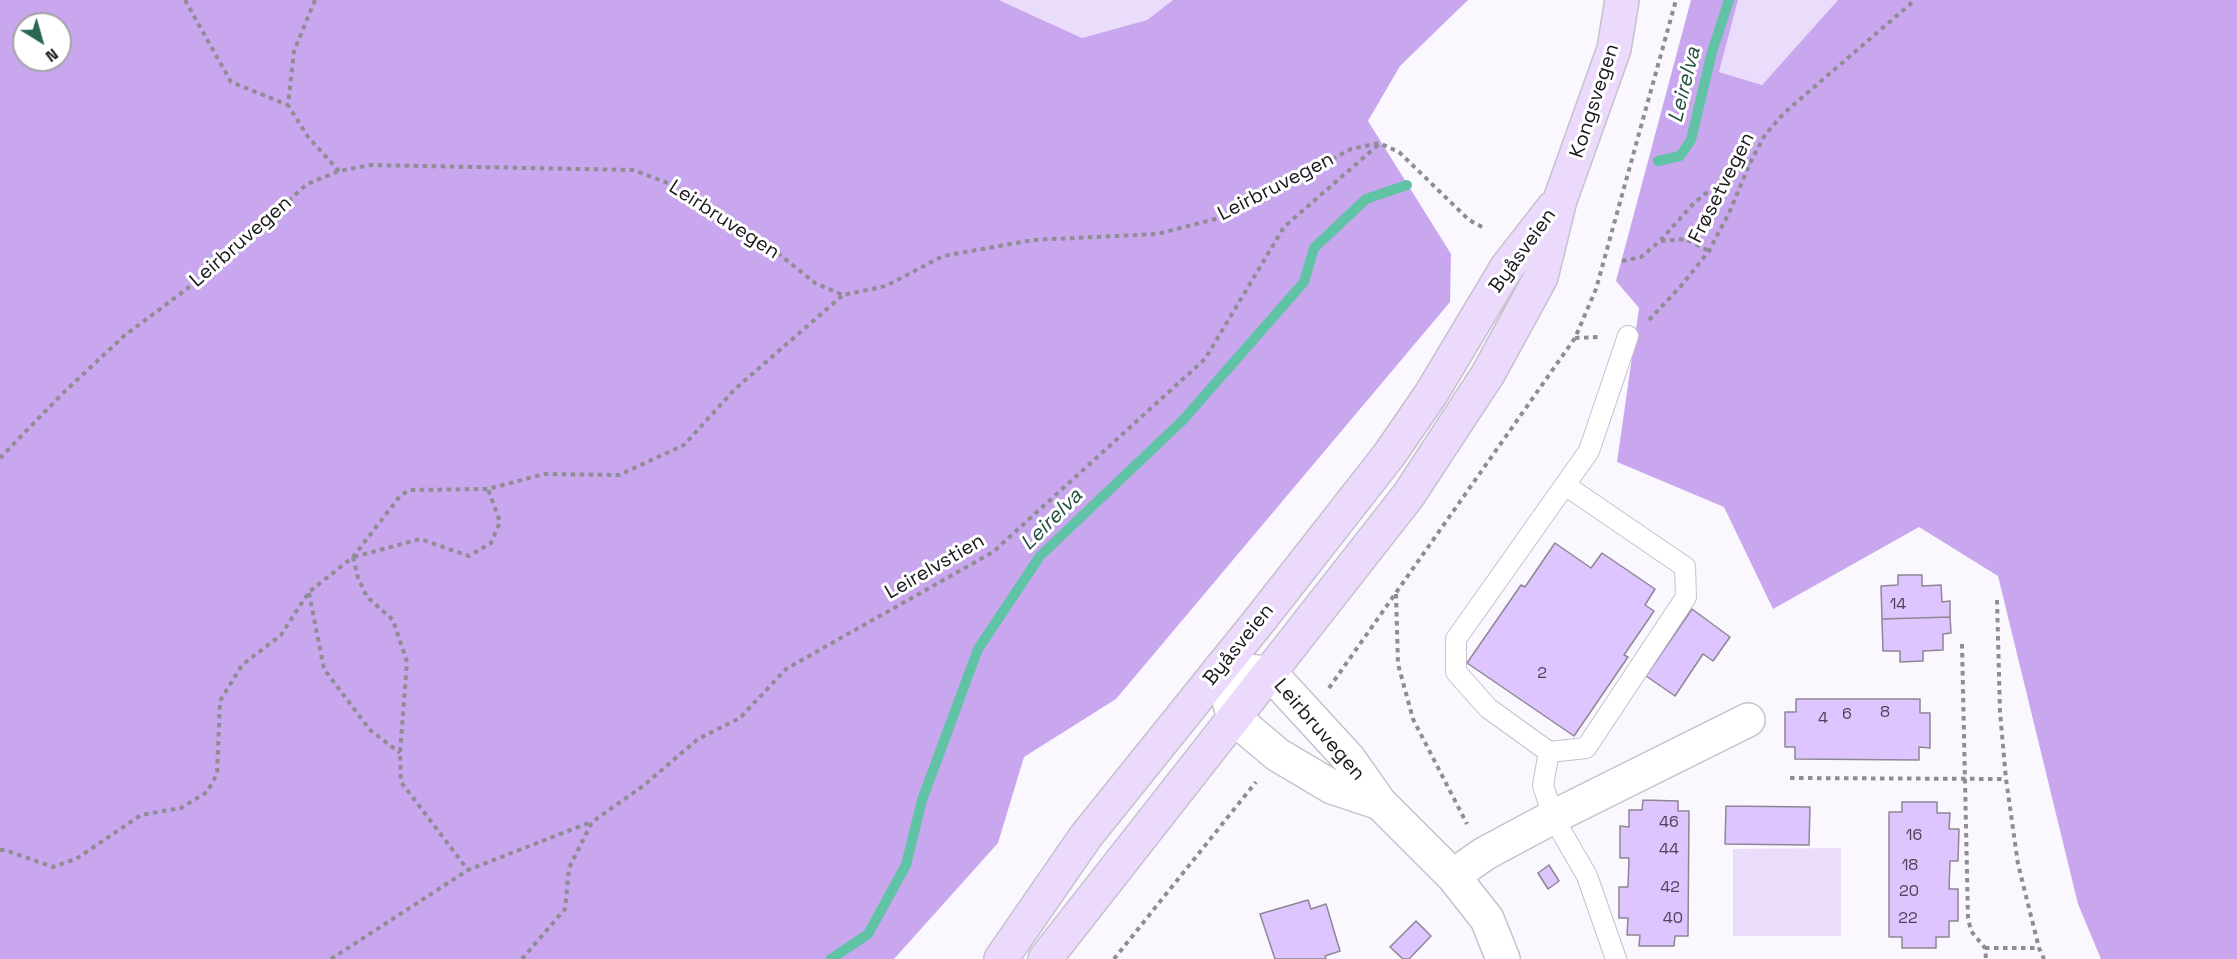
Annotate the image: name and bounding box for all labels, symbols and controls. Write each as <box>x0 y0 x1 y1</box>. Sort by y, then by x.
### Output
north arrow <box>12 12 72 72</box>
street label: Kongsvegen <box>1565 41 1625 161</box>
text: N <box>41 44 63 67</box>
water label: Leirelva <box>1663 45 1707 125</box>
street label: Frøsetvegen <box>1684 129 1760 247</box>
street label: Leirbruvegen <box>1214 147 1338 227</box>
street label: Leirbruvegen <box>664 175 784 265</box>
street label: Leirbruvegen <box>185 191 297 293</box>
street label: Byåsveien <box>1484 204 1562 298</box>
water label: Leirelva <box>1016 484 1088 556</box>
street label: Leirelvstien <box>881 529 989 605</box>
house number: 14 <box>1890 595 1906 615</box>
street label: Byåsveien <box>1199 599 1279 691</box>
house number: 2 <box>1537 664 1547 684</box>
street label: Leirbruvegen <box>1268 674 1370 786</box>
house number: 8 <box>1880 703 1890 723</box>
house number: 6 <box>1842 705 1852 725</box>
house number: 4 <box>1818 709 1828 729</box>
house number: 46 <box>1659 813 1679 833</box>
house number: 16 <box>1906 826 1922 846</box>
house number: 44 <box>1659 840 1679 860</box>
house number: 18 <box>1902 856 1918 876</box>
house number: 42 <box>1660 878 1680 898</box>
house number: 20 <box>1899 882 1919 902</box>
house number: 40 <box>1663 909 1683 929</box>
house number: 22 <box>1898 909 1918 929</box>

